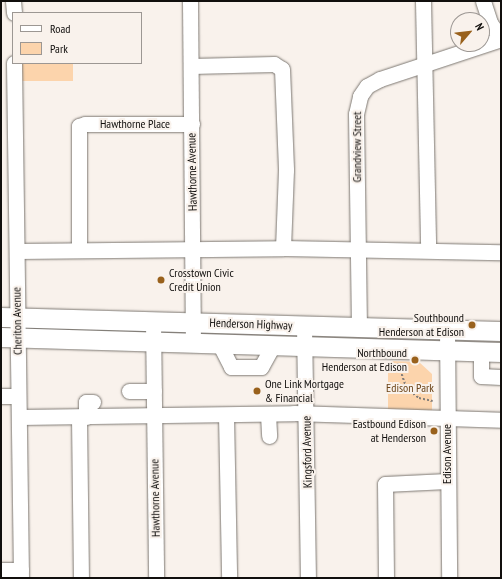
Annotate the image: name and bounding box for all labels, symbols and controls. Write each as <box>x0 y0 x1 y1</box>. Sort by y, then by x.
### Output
legend <box>12 12 142 64</box>
north arrow <box>450 12 490 52</box>
text: Road <box>50 21 70 36</box>
text: N <box>472 21 487 33</box>
text: Park <box>50 41 68 56</box>
street label: Grandview Street <box>350 111 364 183</box>
street label: Hawthorne Place <box>100 117 170 131</box>
street label: Hawthorne Avenue <box>184 133 200 211</box>
place label: Crosstown Civic Credit Union <box>169 266 234 294</box>
marker: Crosstown Civic Credit Union <box>156 275 166 285</box>
street label: Cheriton Avenue <box>9 287 25 355</box>
place label: Southbound Henderson at Edison <box>379 311 464 339</box>
street label: Henderson Highway <box>209 315 293 333</box>
marker: Southbound Henderson at Edison <box>467 320 477 330</box>
place label: Northbound Henderson at Edison <box>322 346 407 374</box>
marker: Northbound Henderson at Edison <box>410 355 420 365</box>
place label: One Link Mortgage & Financial <box>265 377 344 405</box>
park label: Edison Park <box>386 381 434 395</box>
marker: One Link Mortgage & Financial <box>252 386 262 396</box>
street label: Kingsford Avenue <box>299 416 315 488</box>
place label: Eastbound Edison at Henderson <box>353 417 426 445</box>
street label: Edison Avenue <box>440 424 454 484</box>
marker: Eastbound Edison at Henderson <box>429 426 439 436</box>
street label: Hawthorne Avenue <box>147 459 163 537</box>

